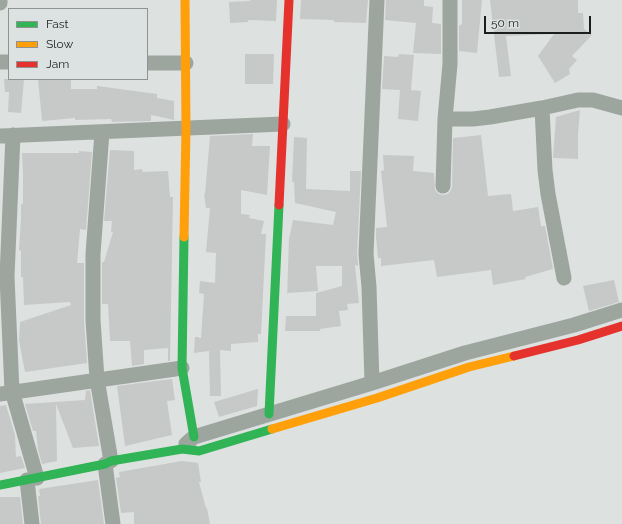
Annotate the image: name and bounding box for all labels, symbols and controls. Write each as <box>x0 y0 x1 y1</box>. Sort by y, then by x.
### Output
legend <box>8 8 148 80</box>
scale bar <box>486 8 593 34</box>
text: 50 m <box>491 16 519 30</box>
text: Fast <box>46 17 69 31</box>
text: Slow <box>46 37 73 51</box>
text: Jam <box>46 57 69 71</box>

